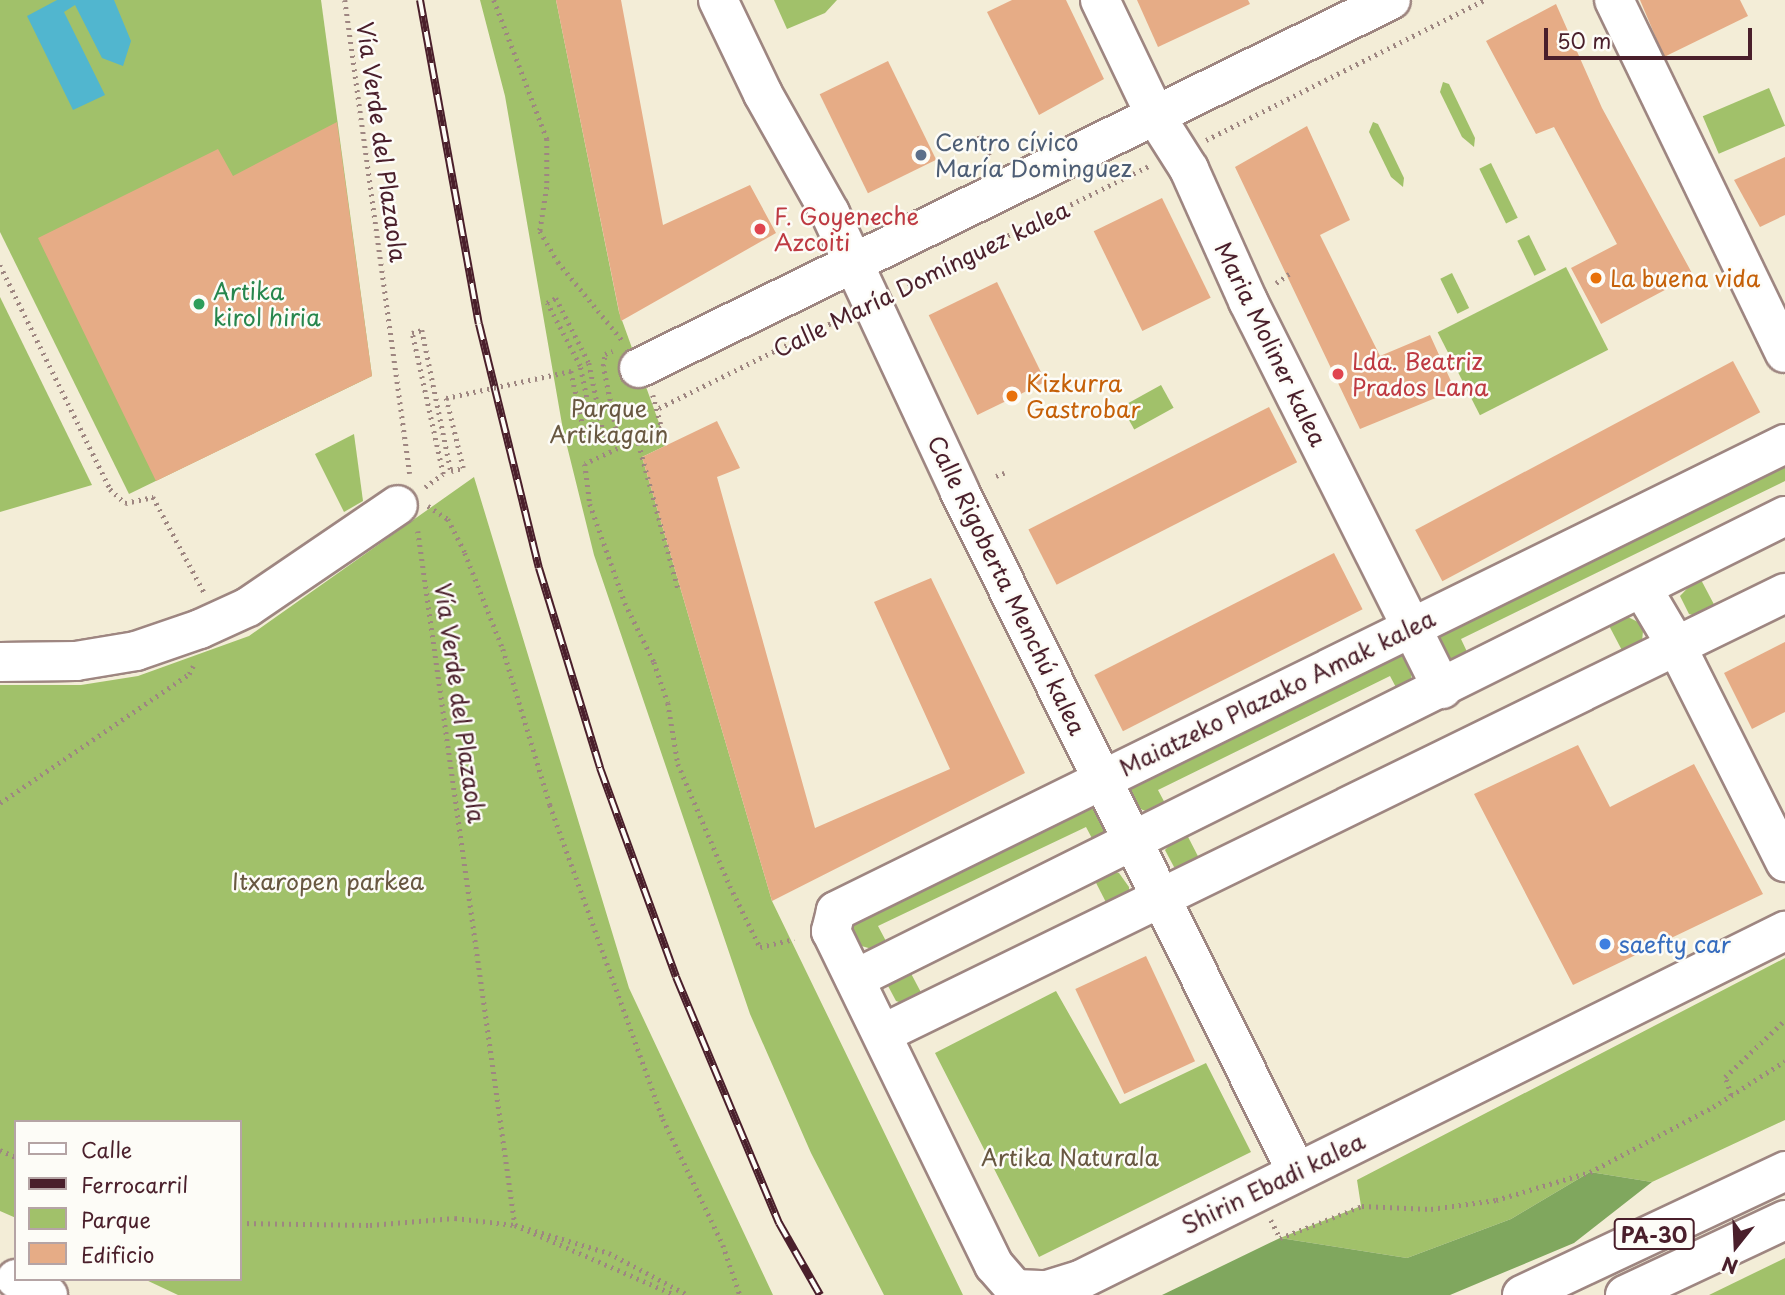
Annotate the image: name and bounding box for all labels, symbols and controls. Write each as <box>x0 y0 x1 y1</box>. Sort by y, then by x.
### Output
scale bar <box>1547 14 1755 58</box>
street label: Vía Verde del Plazaola <box>351 19 413 265</box>
text: 50 m <box>1557 24 1611 56</box>
place label: Centro cívico María Dominguez <box>935 128 1132 182</box>
marker: Centro cívico María Dominguez <box>913 147 929 163</box>
street label: Calle María Domínguez kalea <box>767 194 1075 364</box>
place label: F. Goyeneche Azcoiti <box>774 202 919 256</box>
marker: F. Goyeneche Azcoiti <box>752 221 768 237</box>
street label: Maria Moliner kalea <box>1209 236 1333 452</box>
place label: La buena vida <box>1610 264 1764 292</box>
marker: La buena vida <box>1588 270 1604 286</box>
place label: Artika kirol hiria <box>213 277 321 331</box>
marker: Artika kirol hiria <box>191 296 207 312</box>
place label: Lda. Beatriz Prados Lana <box>1352 347 1489 401</box>
marker: Lda. Beatriz Prados Lana <box>1330 366 1346 382</box>
place label: Kizkurra Gastrobar <box>1026 369 1141 423</box>
marker: Kizkurra Gastrobar <box>1004 388 1020 404</box>
park label: Parque Artikagain <box>550 394 668 448</box>
street label: Calle Rigoberta Menchú kalea <box>921 429 1093 741</box>
street label: Vía Verde del Plazaola <box>429 580 491 826</box>
street label: Maiatzeko Plazako Amak kalea <box>1113 604 1441 782</box>
park label: Itxaropen parkea <box>232 867 424 895</box>
place label: saefty car <box>1619 930 1732 958</box>
marker: saefty car <box>1597 936 1613 952</box>
legend <box>14 1120 242 1281</box>
street label: Shirin Ebadi kalea <box>1176 1126 1370 1240</box>
text: Calle <box>81 1133 132 1165</box>
park label: Artika Naturala <box>981 1143 1159 1171</box>
text: Ferrocarril <box>81 1168 188 1200</box>
text: Parque <box>81 1203 151 1235</box>
north arrow <box>1701 1211 1771 1281</box>
road number: PA-30 <box>1612 1216 1696 1252</box>
text: Edificio <box>81 1238 154 1270</box>
text: N <box>1718 1250 1741 1282</box>

